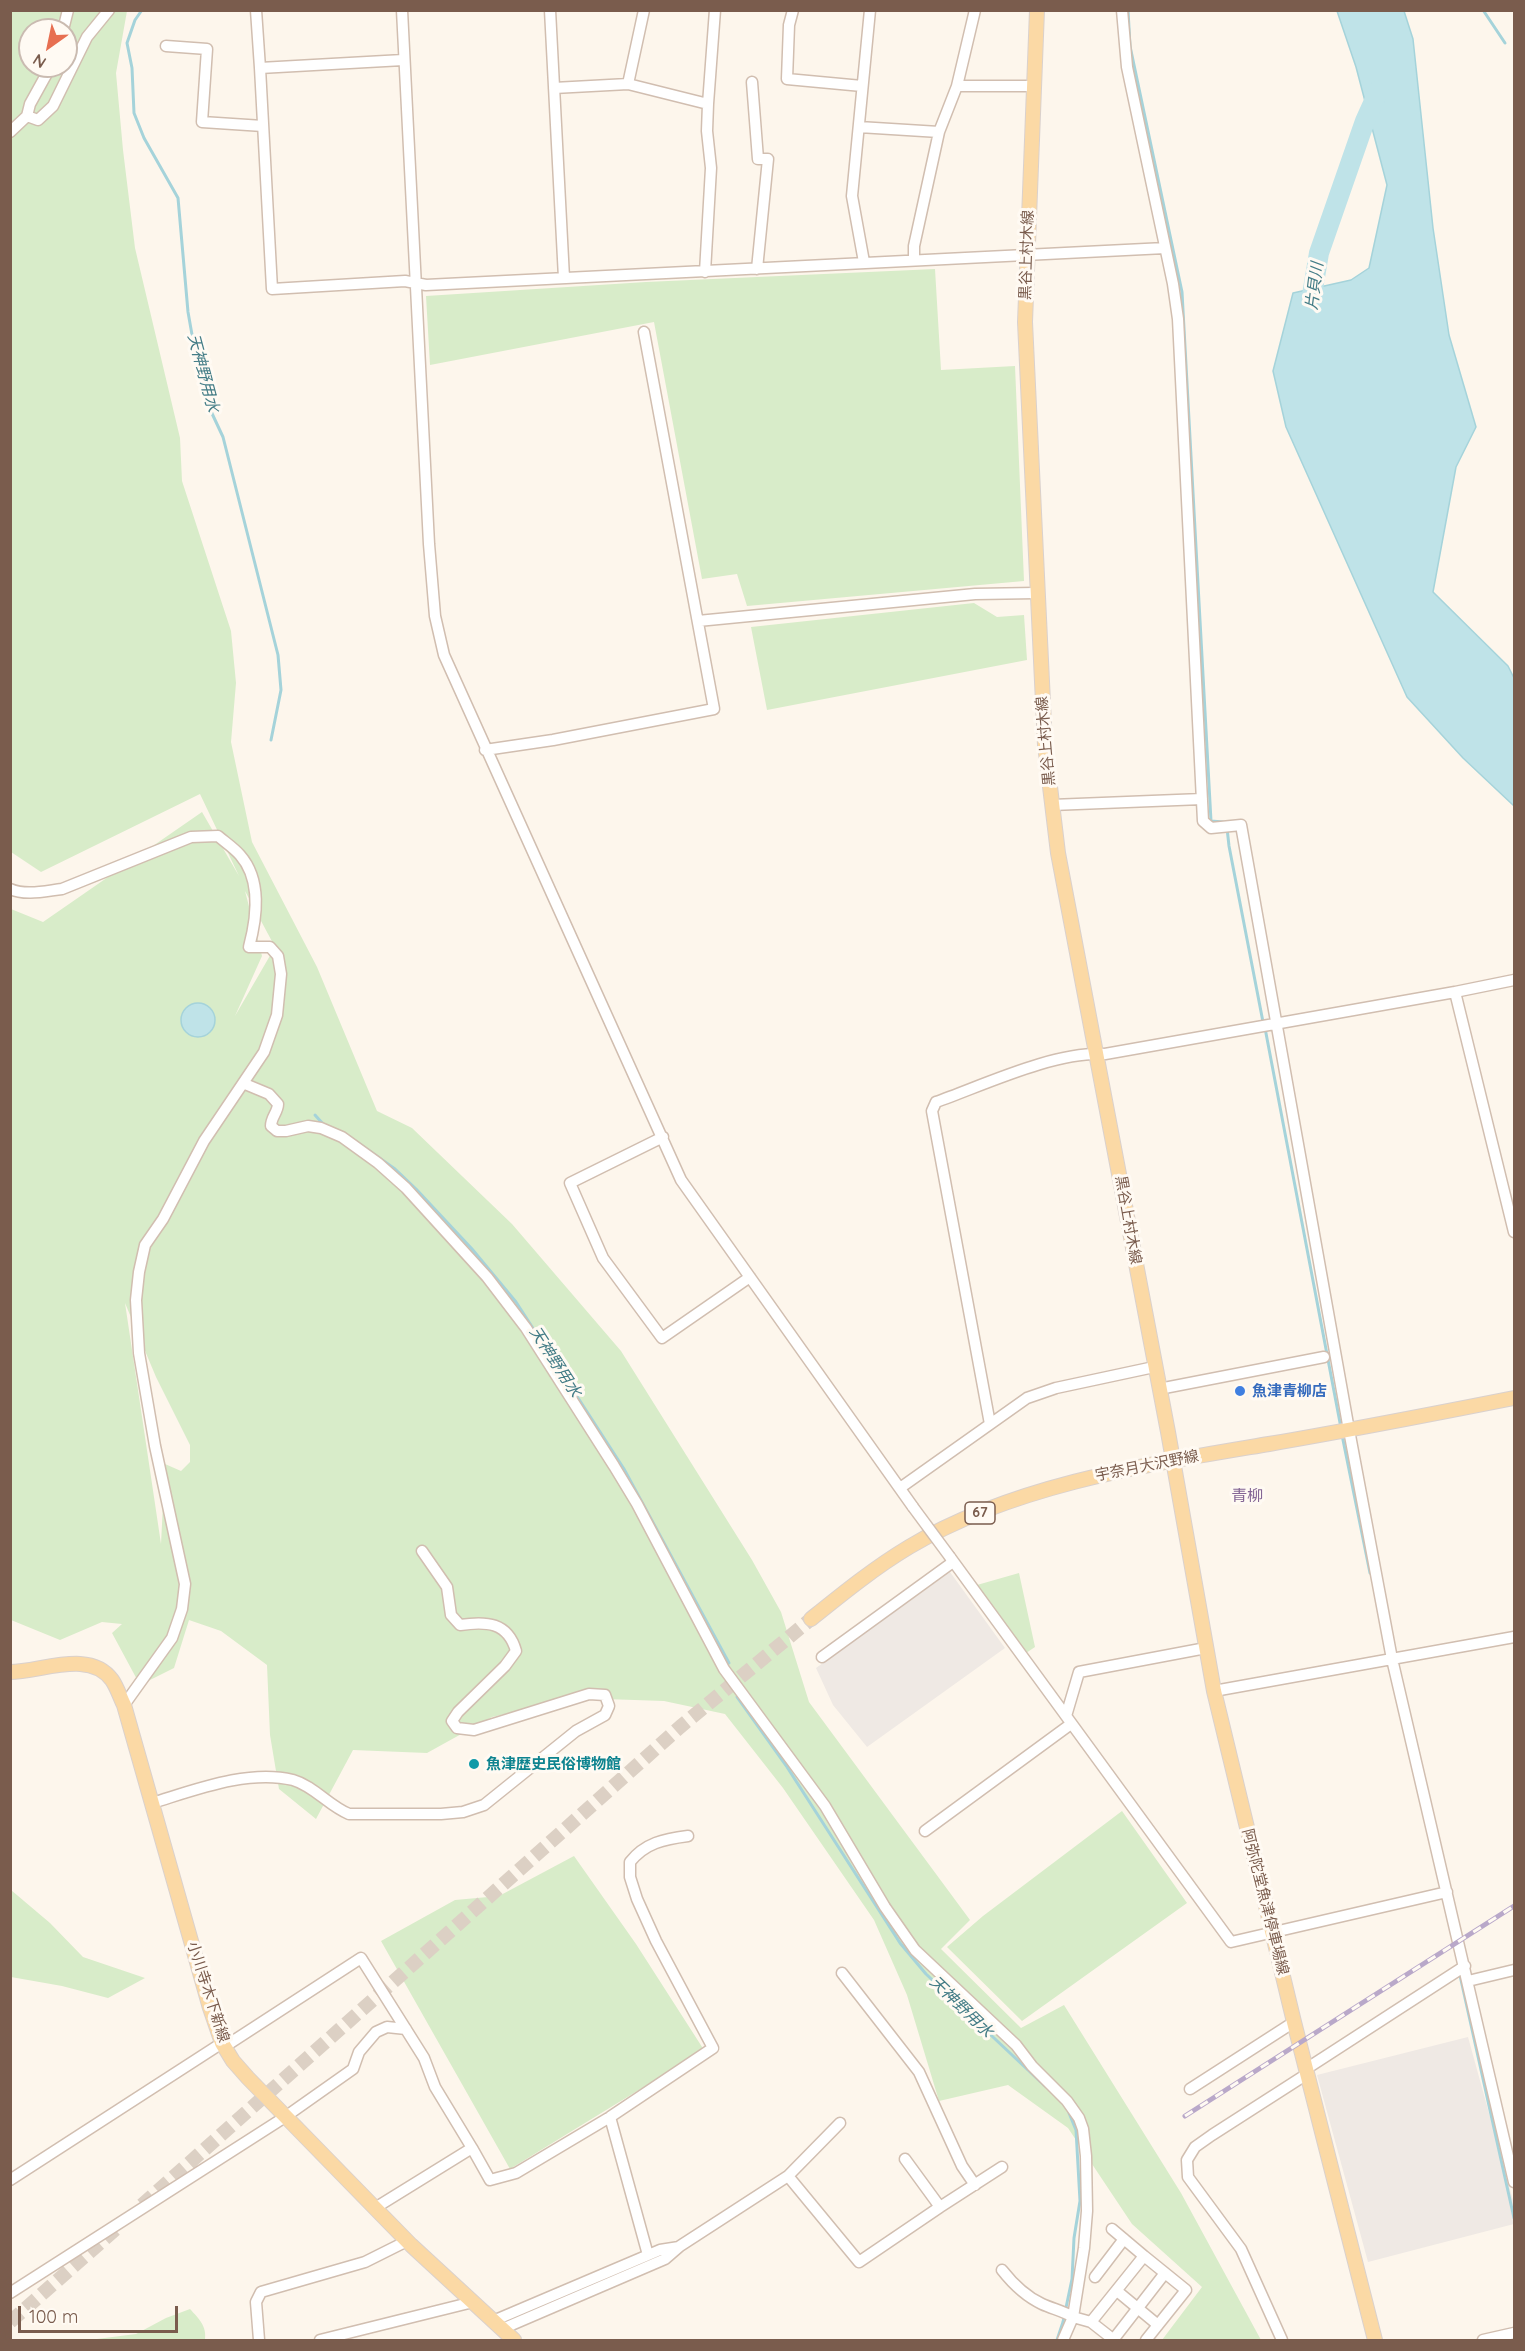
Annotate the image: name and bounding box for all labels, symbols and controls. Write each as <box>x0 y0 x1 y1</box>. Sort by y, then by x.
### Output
north arrow <box>18 18 78 78</box>
text: N <box>29 50 50 73</box>
street label: 黒谷上村木線 <box>1016 210 1038 300</box>
water label: 片貝川 <box>1303 261 1327 311</box>
water label: 天神野用水 <box>183 332 223 414</box>
street label: 黒谷上村木線 <box>1033 695 1059 787</box>
street label: 黒谷上村木線 <box>1111 1174 1145 1266</box>
water label: 天神野用水 <box>525 1323 585 1401</box>
place label: 魚津青柳店 <box>1252 1382 1327 1400</box>
marker: 魚津青柳店 <box>1233 1384 1247 1398</box>
street label: 宇奈月大沢野線 <box>1094 1447 1200 1485</box>
district label: 青柳 <box>1231 1486 1263 1506</box>
road number: 67 <box>965 1502 995 1524</box>
place label: 魚津歴史民俗博物館 <box>486 1755 621 1773</box>
marker: 魚津歴史民俗博物館 <box>467 1757 481 1771</box>
street label: 阿弥陀堂魚津停車場線 <box>1238 1827 1292 1977</box>
street label: 小川寺木下新線 <box>183 1939 233 2045</box>
water label: 天神野用水 <box>926 1972 996 2042</box>
scale bar <box>21 2294 182 2332</box>
text: 100 m <box>29 2305 78 2328</box>

